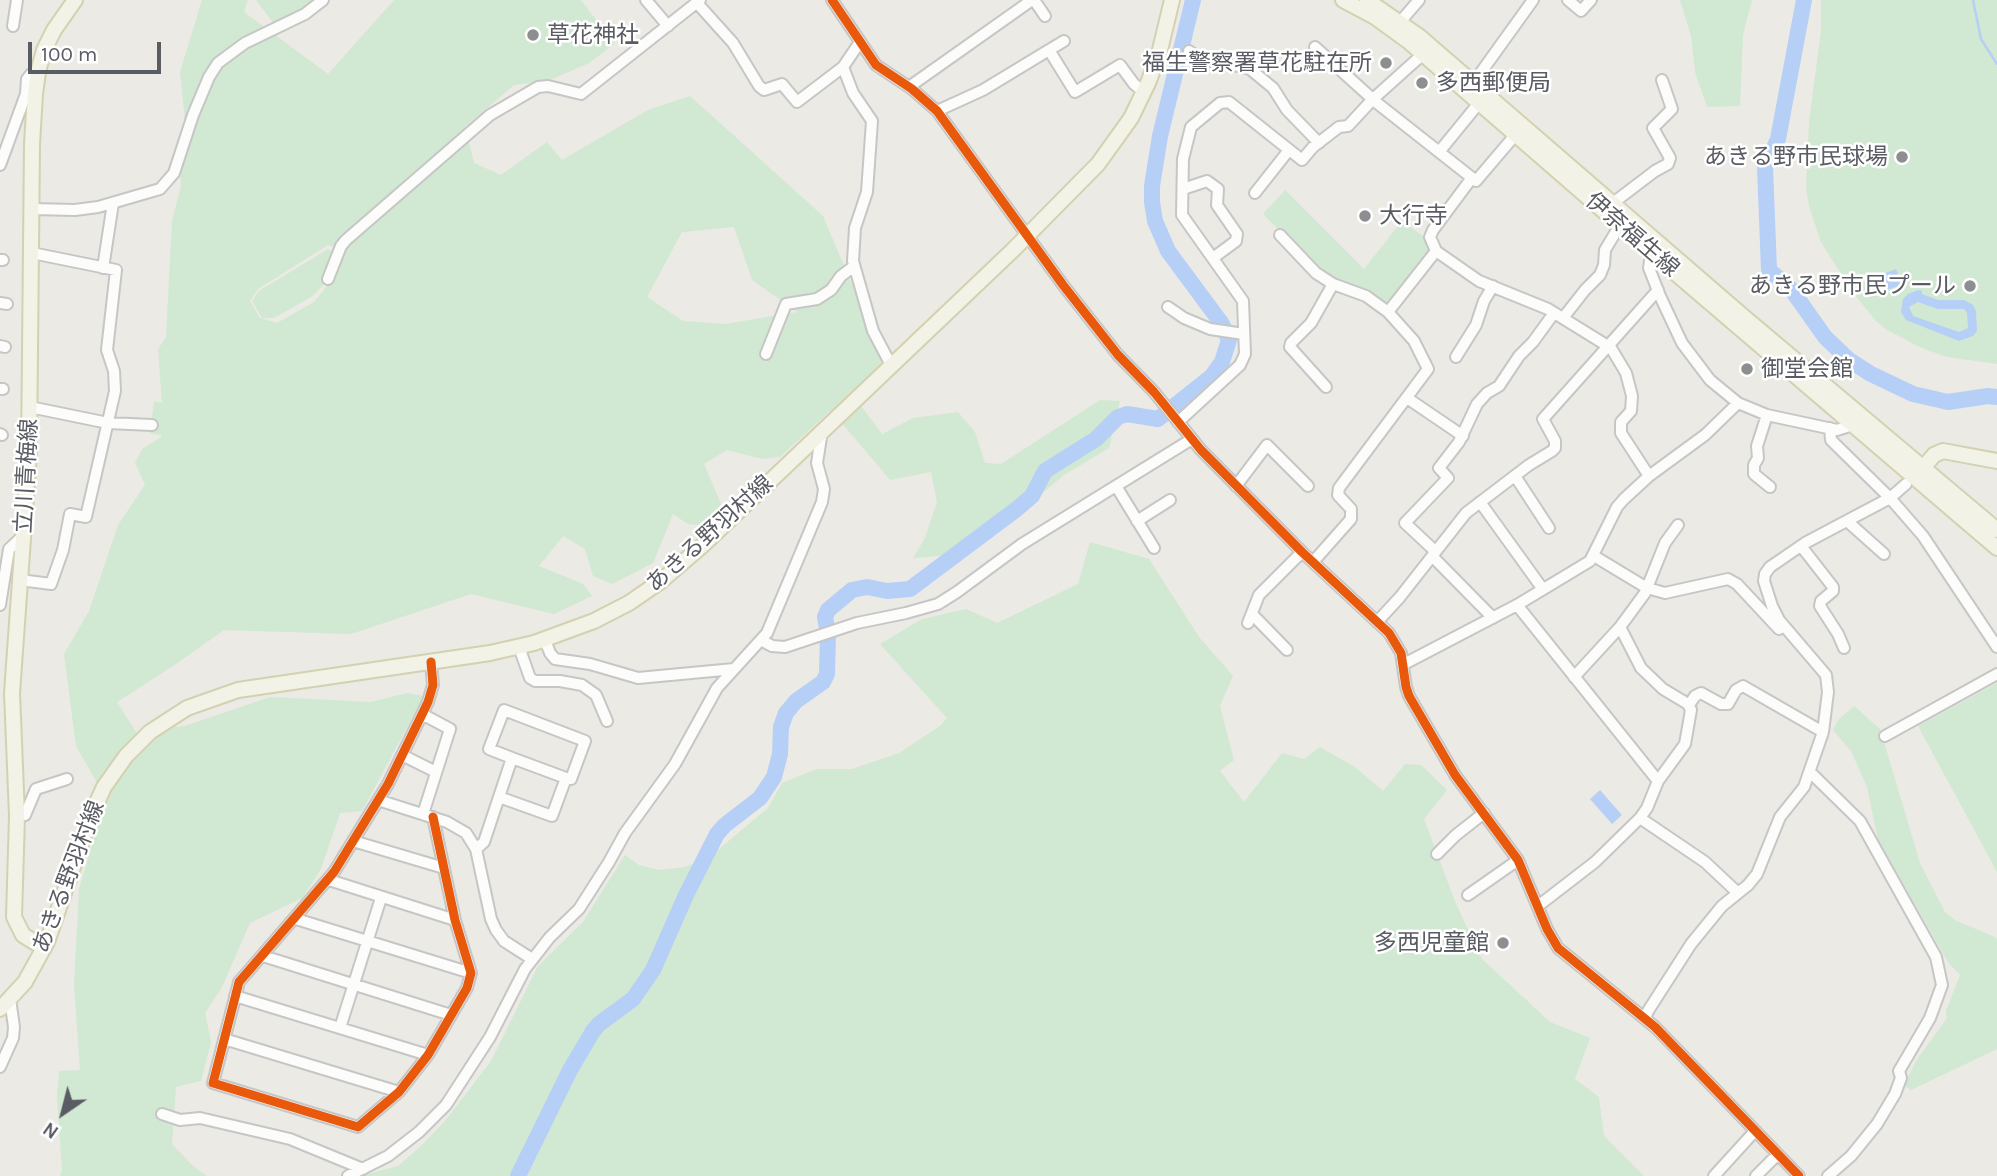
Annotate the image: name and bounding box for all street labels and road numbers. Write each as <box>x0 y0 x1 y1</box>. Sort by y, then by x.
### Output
street label: 伊奈福生線 <box>1580 187 1684 283</box>
street label: 立川青梅線 <box>10 418 44 534</box>
street label: あきる野羽村線 <box>641 470 779 598</box>
street label: あきる野羽村線 <box>27 797 111 957</box>

